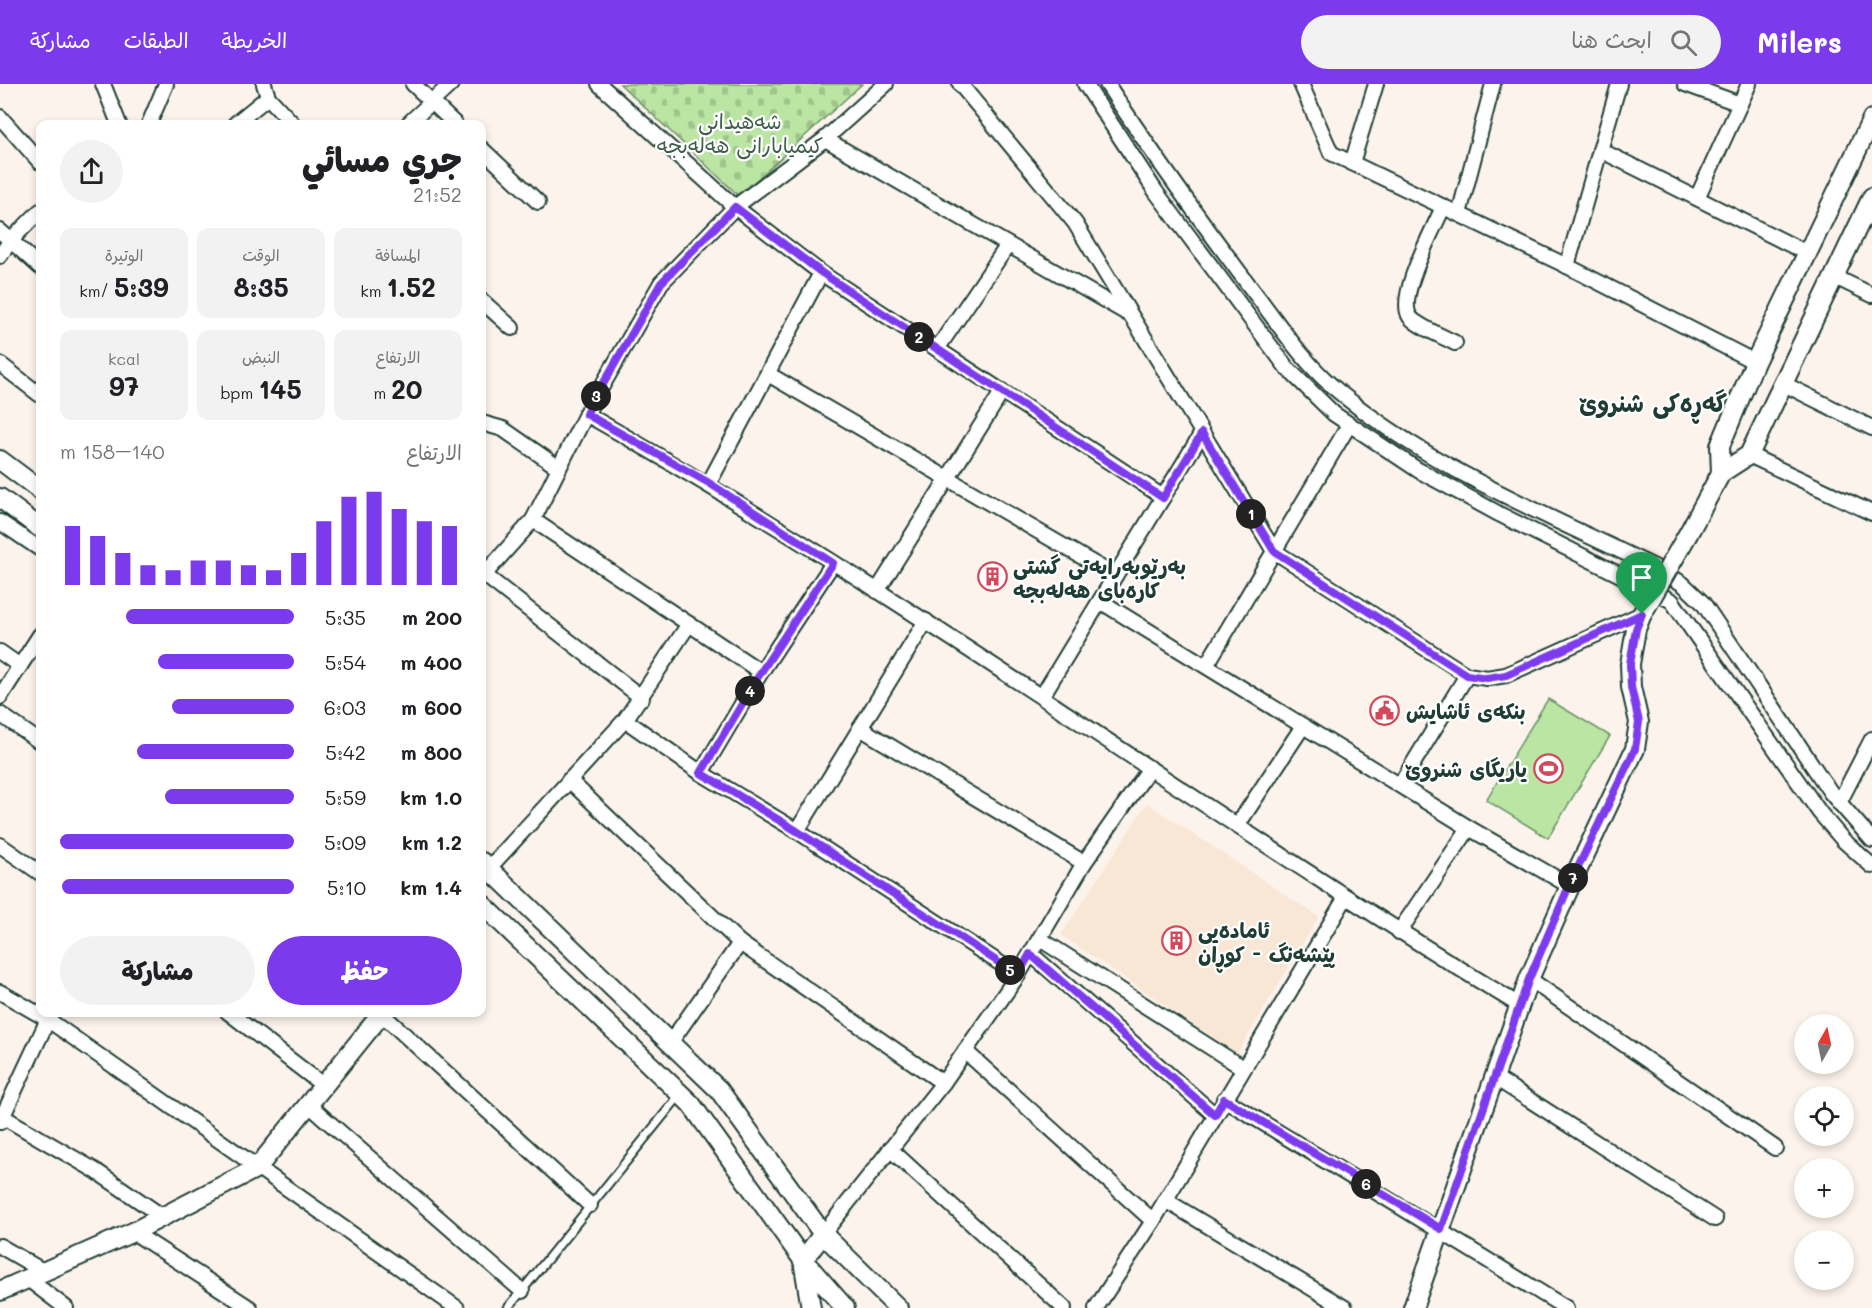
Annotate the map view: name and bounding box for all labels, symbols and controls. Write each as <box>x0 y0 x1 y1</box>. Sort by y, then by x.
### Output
search box <box>1301 15 1721 69</box>
text: Milers <box>1757 24 1842 60</box>
text: ابحث هنا <box>1571 25 1652 54</box>
text: مشاركة <box>30 26 91 53</box>
text: الطبقات <box>124 26 189 53</box>
text: الخريطة <box>222 26 287 53</box>
icon: search <box>1667 26 1700 59</box>
park label: شەھیدانی کیمیابارانی ھەلەبجە <box>657 107 823 160</box>
text: جري مسائي <box>302 137 462 180</box>
button: share <box>60 140 123 203</box>
text: 21:52 <box>413 181 462 207</box>
text: الوتيرة <box>105 244 143 265</box>
text: الوقت <box>242 244 280 265</box>
text: المسافة <box>375 244 421 265</box>
text: 5:39 <box>114 270 169 304</box>
text: 8:35 <box>233 270 289 304</box>
text: 1.52 <box>387 270 436 304</box>
text: /km <box>79 280 114 301</box>
text: km <box>360 280 387 301</box>
pin: 2 <box>904 322 934 352</box>
text: 2 <box>915 326 923 347</box>
text: النبض <box>242 346 280 367</box>
text: الارتفاع <box>376 346 420 367</box>
text: kcal <box>108 348 140 369</box>
text: 97 <box>109 369 139 403</box>
text: 145 <box>258 372 302 406</box>
text: 20 <box>391 372 423 406</box>
pin: 3 <box>581 381 611 411</box>
text: bpm <box>220 382 258 403</box>
text: m <box>373 382 391 403</box>
text: 3 <box>591 385 601 406</box>
district label: گەڕەکی شنروێ <box>1578 387 1727 424</box>
text: 140–158 m <box>60 438 164 464</box>
text: الارتفاع <box>406 439 462 465</box>
pin: 1 <box>1236 499 1266 529</box>
text: 1 <box>1247 503 1255 524</box>
place label: بەرێوبەرایەتی گشتی کارەبای هەلەبجە <box>1013 552 1186 604</box>
pin <box>1616 552 1667 614</box>
building icon: بەرێوبەرایەتی گشتی کارەبای هەلەبجە <box>976 561 1008 593</box>
icon: arrive <box>1625 561 1658 594</box>
text: 5:35 <box>325 604 366 630</box>
text: 200 m <box>402 604 462 630</box>
text: 5:54 <box>325 649 366 675</box>
text: 400 m <box>401 649 462 675</box>
pin: 4 <box>735 676 765 706</box>
text: 4 <box>745 680 755 701</box>
text: 6:03 <box>324 694 366 720</box>
text: 600 m <box>401 694 462 720</box>
public building icon: بنکەی ئاشایش <box>1369 694 1401 726</box>
place label: بنکەی ئاشایش <box>1406 697 1526 725</box>
text: 5:42 <box>325 739 366 765</box>
text: 800 m <box>401 739 462 765</box>
sports icon: یاریگای شنروێ <box>1532 752 1564 784</box>
place label: یاریگای شنروێ <box>1404 755 1527 783</box>
text: 5:59 <box>325 784 366 810</box>
text: 1.0 km <box>400 784 462 810</box>
text: 5:09 <box>324 829 366 855</box>
text: 1.2 km <box>402 829 462 855</box>
pin: 7 <box>1558 863 1588 893</box>
text: 7 <box>1569 867 1577 888</box>
text: 5:10 <box>327 874 366 900</box>
text: 1.4 km <box>400 874 462 900</box>
place label: ئامادەیی پێشەنگ - کوڕان <box>1198 916 1335 973</box>
building icon: ئامادەیی پێشەنگ - کوڕان <box>1161 925 1193 957</box>
button: مشاركة <box>60 936 255 1005</box>
button: حفظ <box>267 936 462 1005</box>
pin: 5 <box>995 955 1025 985</box>
text: 5 <box>1005 959 1015 980</box>
north arrow <box>1794 1014 1854 1074</box>
map controls <box>1794 1014 1854 1290</box>
button: locate <box>1794 1086 1854 1146</box>
button: + <box>1794 1158 1854 1218</box>
pin: 6 <box>1351 1169 1381 1199</box>
text: 6 <box>1361 1173 1371 1194</box>
button: − <box>1794 1230 1854 1290</box>

